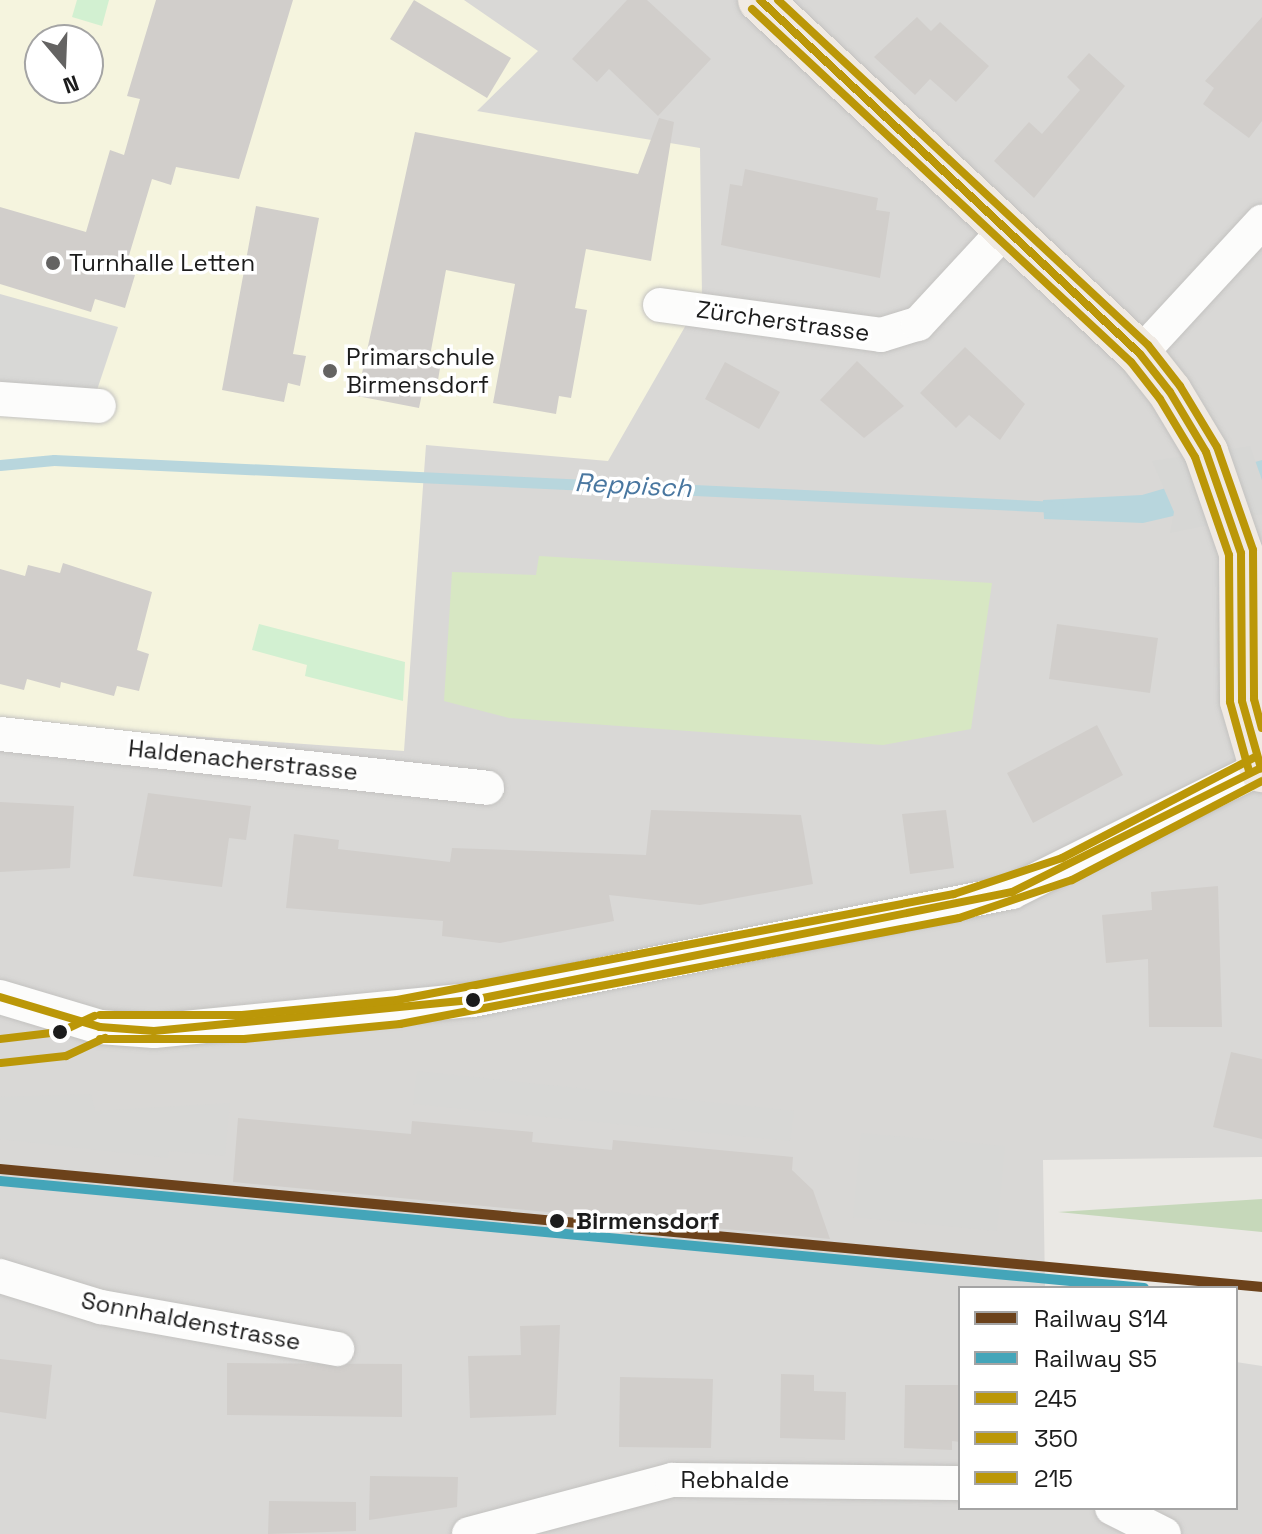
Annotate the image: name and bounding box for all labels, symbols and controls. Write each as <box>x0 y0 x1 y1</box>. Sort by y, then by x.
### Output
north arrow <box>24 24 104 104</box>
text: N <box>60 69 83 100</box>
place label: Turnhalle Letten <box>69 249 255 277</box>
marker: Turnhalle Letten <box>44 254 62 272</box>
street label: Zürcherstrasse <box>695 295 871 347</box>
place label: Primarschule Birmensdorf <box>346 343 495 399</box>
marker: Primarschule Birmensdorf <box>321 362 339 380</box>
water label: Reppisch <box>574 467 692 505</box>
street label: Haldenacherstrasse <box>127 734 359 786</box>
unlabelled marker <box>465 992 481 1008</box>
unlabelled marker <box>52 1024 68 1040</box>
place label: Birmensdorf <box>576 1207 719 1235</box>
marker: Birmensdorf <box>545 1209 569 1233</box>
street label: Sonnhaldenstrasse <box>79 1286 303 1356</box>
legend <box>958 1286 1238 1510</box>
text: Railway S14 <box>1034 1303 1168 1334</box>
text: Railway S5 <box>1034 1343 1157 1374</box>
text: 245 <box>1034 1383 1077 1414</box>
text: 350 <box>1034 1423 1078 1454</box>
text: 215 <box>1034 1463 1073 1494</box>
street label: Rebhalde <box>681 1466 789 1494</box>

